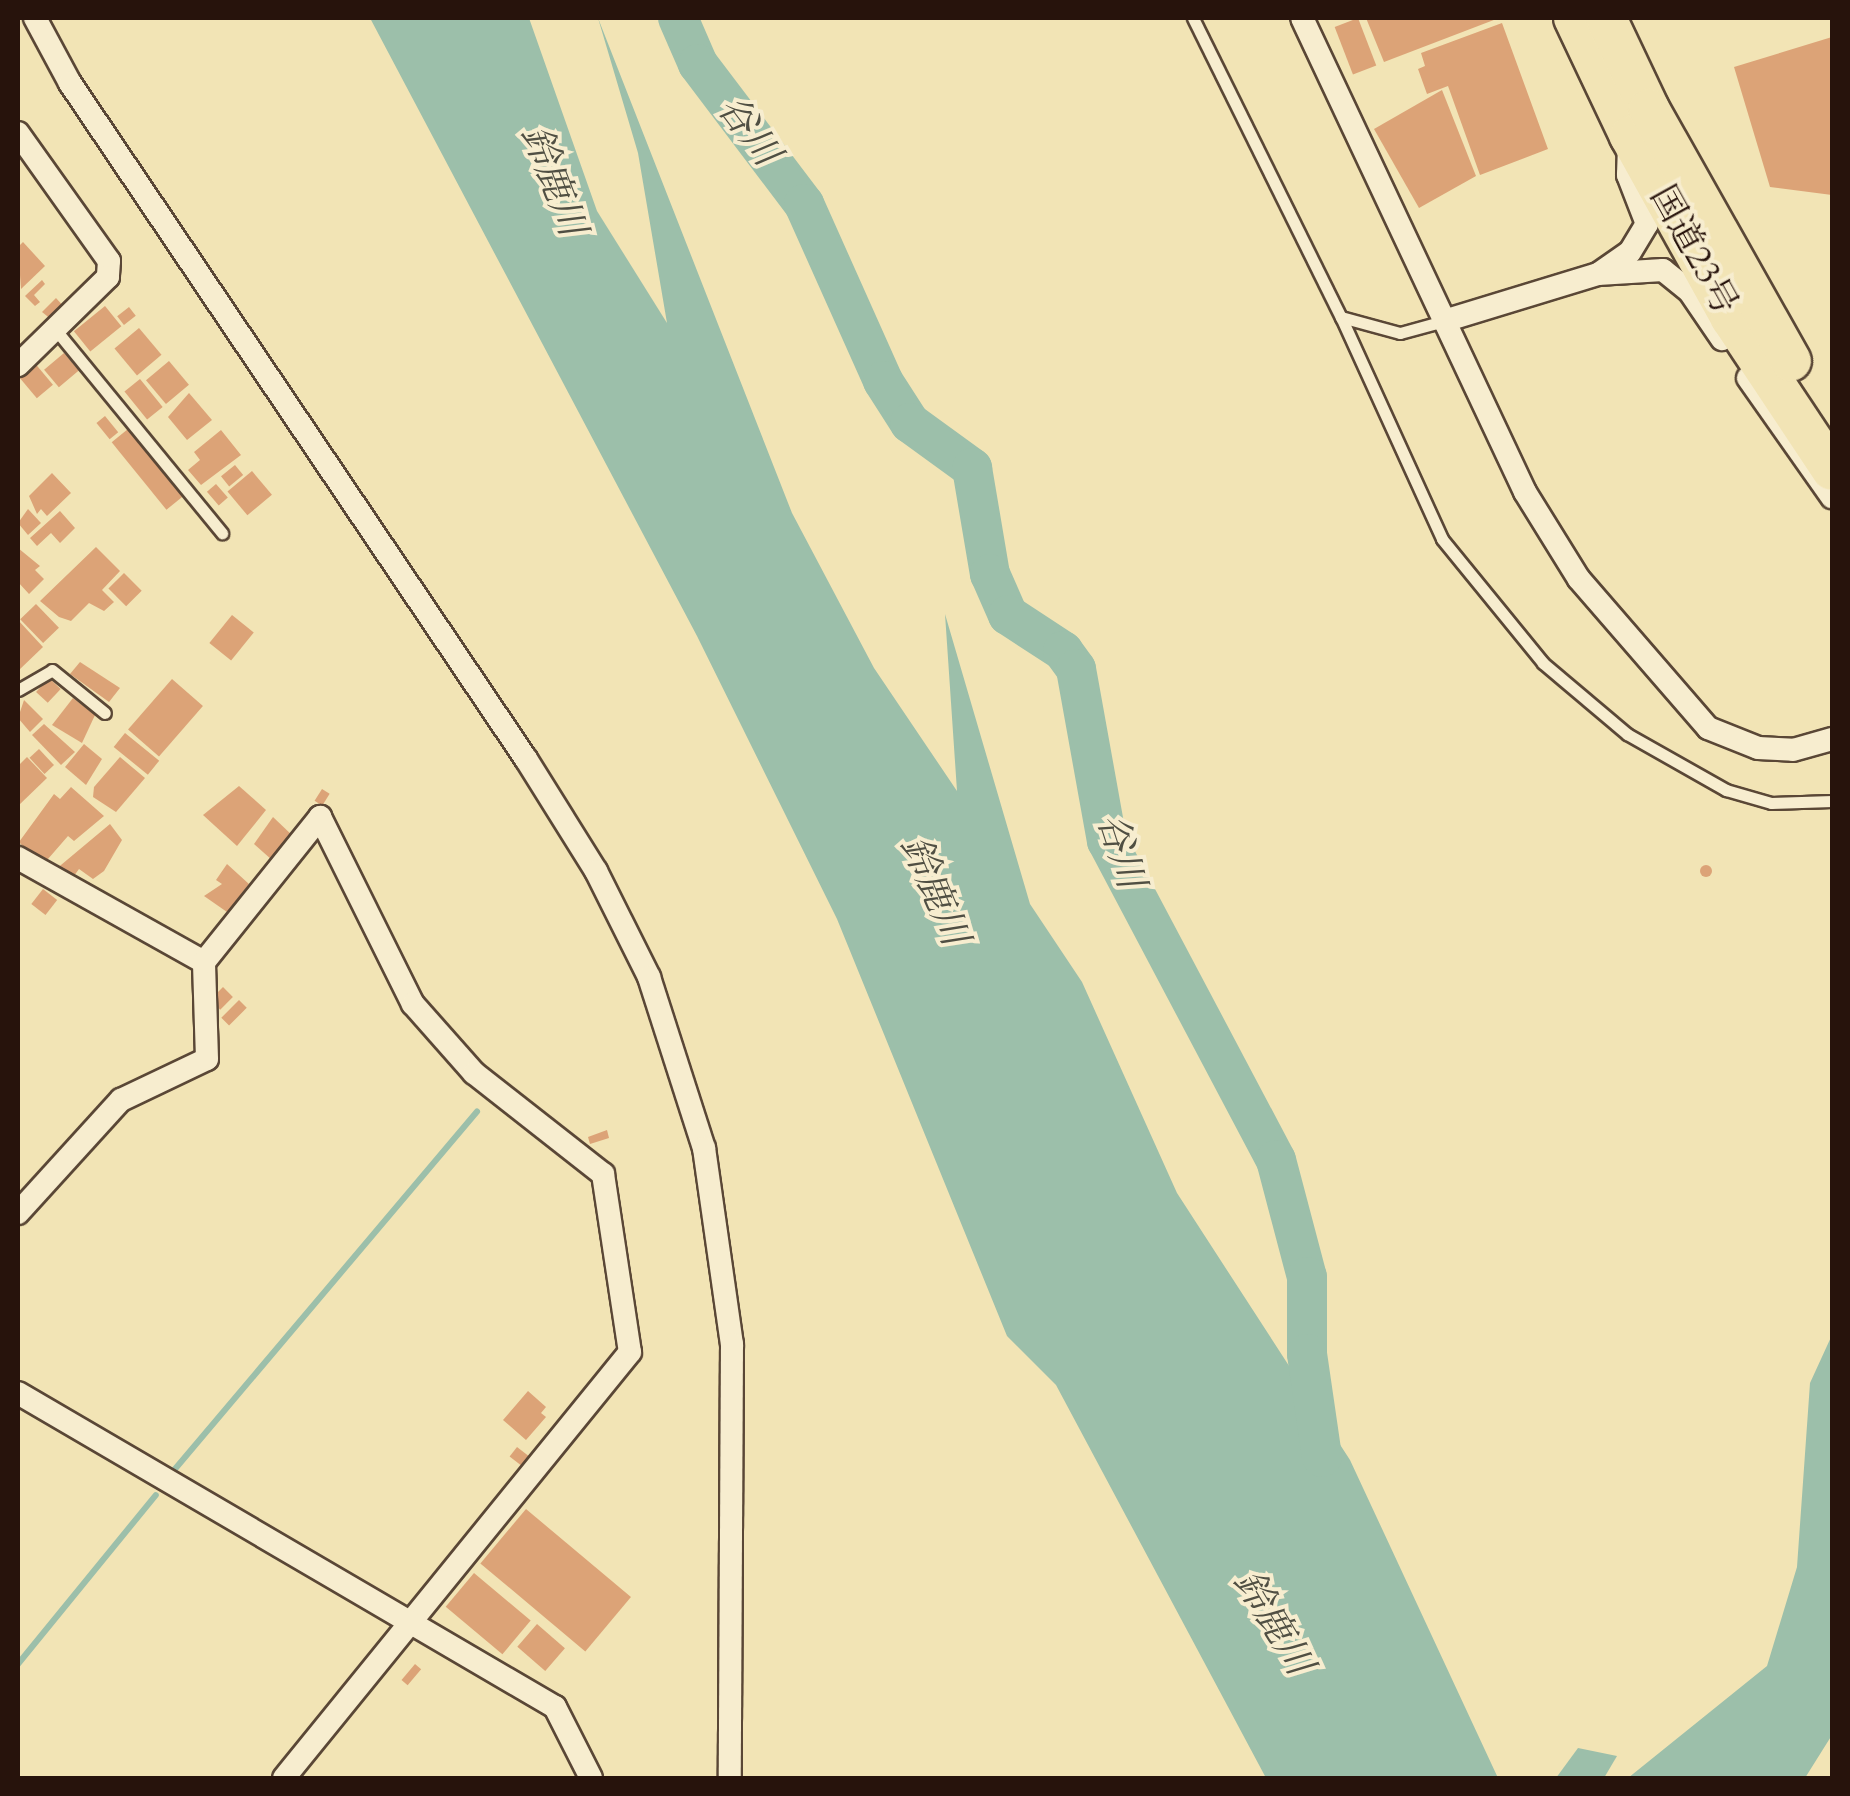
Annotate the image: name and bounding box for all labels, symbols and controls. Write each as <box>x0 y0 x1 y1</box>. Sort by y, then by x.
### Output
water label: 谷川 <box>707 87 789 175</box>
water label: 鈴鹿川 <box>511 120 595 242</box>
street label: 国道23号 <box>1641 178 1747 322</box>
water label: 谷川 <box>1087 808 1153 894</box>
water label: 鈴鹿川 <box>891 830 977 952</box>
water label: 鈴鹿川 <box>1224 1562 1322 1684</box>

